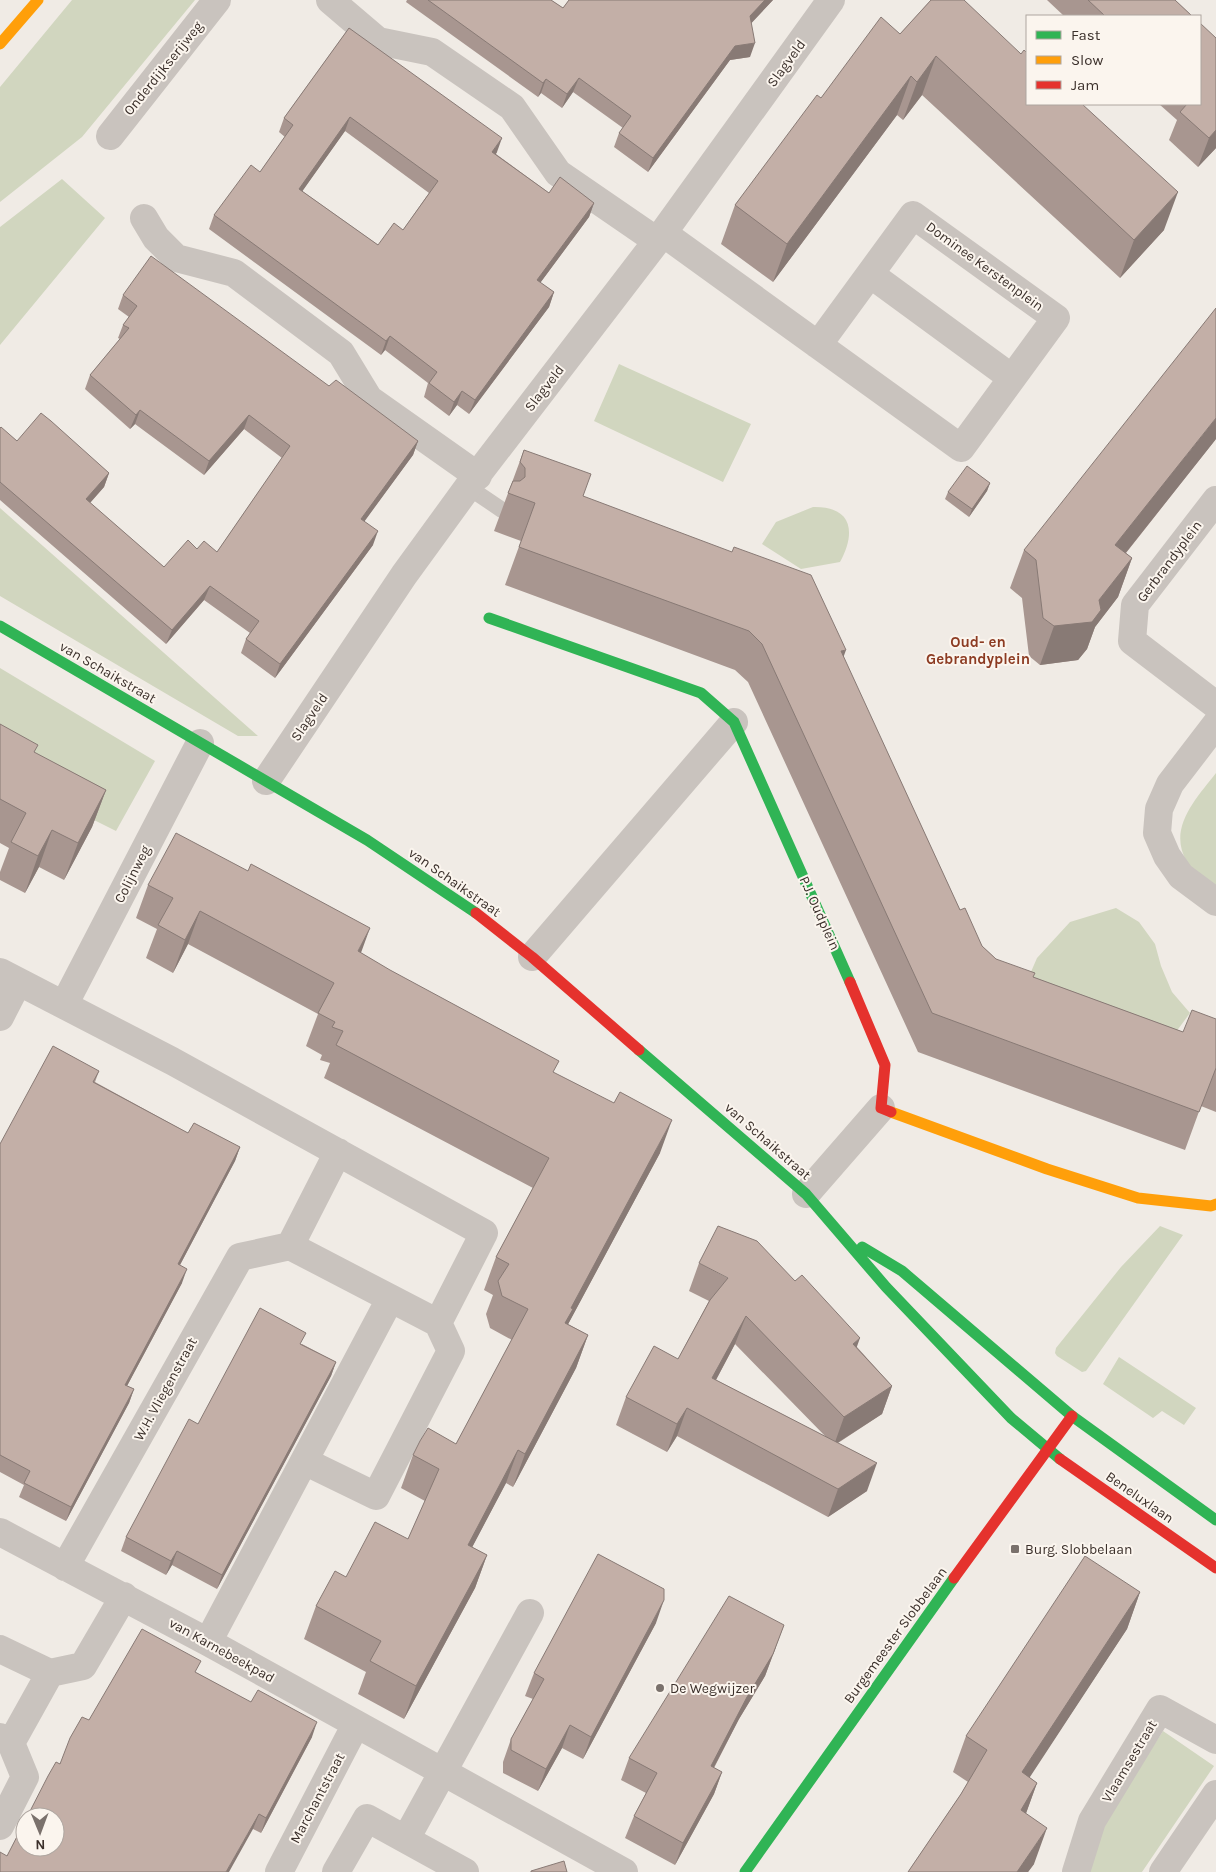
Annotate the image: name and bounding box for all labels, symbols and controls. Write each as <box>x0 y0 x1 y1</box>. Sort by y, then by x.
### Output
legend <box>1026 15 1201 105</box>
street label: Onderdijkserijweg <box>120 18 207 119</box>
text: Fast <box>1071 26 1101 44</box>
street label: Slagveld <box>764 36 809 90</box>
text: Slow <box>1071 51 1103 69</box>
text: Jam <box>1071 76 1099 94</box>
street label: Dominee Kerstenplein <box>923 218 1047 315</box>
street label: Slagveld <box>521 362 568 415</box>
street label: Gerbrandyplein <box>1133 517 1206 605</box>
district label: Oud- en Gebrandyplein <box>926 633 1030 668</box>
street label: van Schaikstraat <box>56 638 159 707</box>
street label: Slagveld <box>287 690 332 745</box>
street label: Colijnweg <box>111 842 154 906</box>
street label: van Schaikstraat <box>405 844 504 921</box>
street label: P.J. Oudplein <box>796 873 843 953</box>
street label: van Schaikstraat <box>721 1099 814 1183</box>
street label: W.H. Vliegenstraat <box>130 1335 201 1444</box>
street label: Beneluxlaan <box>1103 1468 1177 1527</box>
place label: Burg. Slobbelaan <box>1025 1541 1132 1558</box>
marker: Burg. Slobbelaan <box>1009 1543 1021 1555</box>
street label: Burgemeester Slobbelaan <box>840 1564 951 1707</box>
street label: van Karnebeekpad <box>166 1614 278 1687</box>
place label: De Wegwijzer <box>670 1680 755 1697</box>
marker: De Wegwijzer <box>654 1682 666 1694</box>
street label: Vlaamsestraat <box>1098 1717 1161 1806</box>
street label: Marchantstraat <box>286 1750 348 1846</box>
north arrow <box>15 1807 65 1857</box>
text: N <box>35 1836 45 1853</box>

